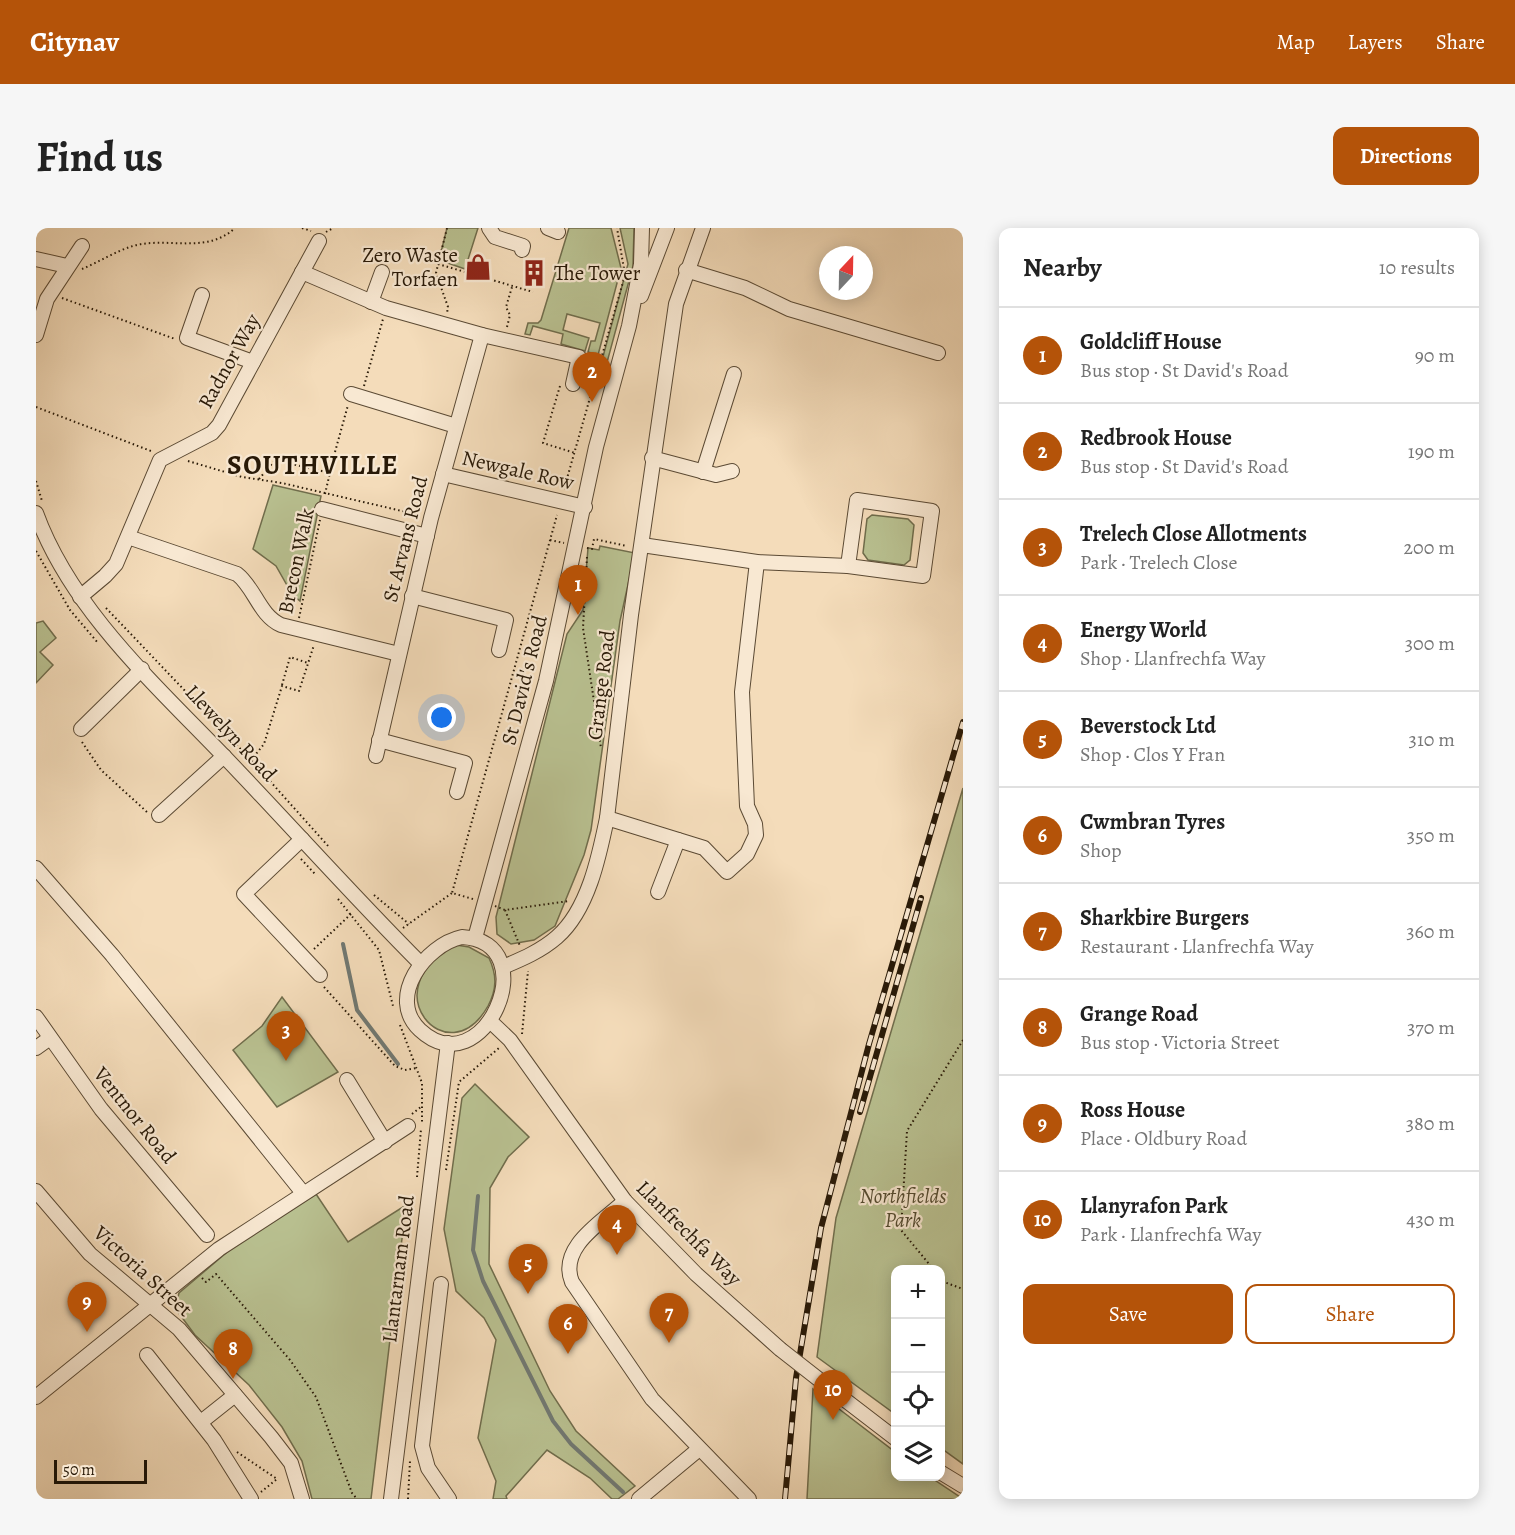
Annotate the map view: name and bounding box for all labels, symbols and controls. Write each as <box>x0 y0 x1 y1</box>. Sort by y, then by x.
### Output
text: Citynav <box>30 23 119 61</box>
text: Map <box>1276 28 1315 56</box>
text: Layers <box>1348 28 1403 56</box>
text: Share <box>1436 28 1485 56</box>
button: Directions <box>1333 127 1479 185</box>
text: Find us <box>36 128 163 185</box>
place label: Zero Waste Torfaen <box>362 241 458 293</box>
north arrow <box>819 246 873 300</box>
text: Nearby <box>1023 250 1102 285</box>
shop icon: Zero Waste Torfaen <box>463 252 493 282</box>
text: 10 results <box>1379 254 1455 281</box>
building icon: The Tower <box>519 258 549 288</box>
place label: The Tower <box>554 259 641 287</box>
street label: Radnor Way <box>191 308 267 413</box>
text: Goldcliff House <box>1080 327 1222 357</box>
text: 1 <box>1039 342 1046 369</box>
text: 90 m <box>1415 342 1455 369</box>
pin: 2 <box>572 352 612 402</box>
text: Bus stop · St David's Road <box>1080 357 1288 384</box>
text: Redbrook House <box>1080 423 1232 453</box>
text: 2 <box>1038 438 1047 465</box>
text: 190 m <box>1408 438 1455 465</box>
street label: Newgale Row <box>459 443 577 497</box>
district label: SOUTHVILLE <box>227 447 399 483</box>
text: Bus stop · St David's Road <box>1080 453 1288 480</box>
street label: St Arvans Road <box>376 472 434 605</box>
street label: Brecon Walk <box>271 505 321 617</box>
text: Trelech Close Allotments <box>1080 519 1307 549</box>
text: 3 <box>1038 534 1047 561</box>
text: 200 m <box>1404 534 1455 561</box>
text: Park · Trelech Close <box>1080 549 1237 576</box>
pin: 1 <box>558 566 598 615</box>
street label: St David's Road <box>494 611 554 748</box>
text: Energy World <box>1080 615 1207 645</box>
street label: Grange Road <box>580 628 622 742</box>
text: 4 <box>1038 630 1047 657</box>
text: 300 m <box>1405 630 1455 657</box>
text: Shop · Llanfrechfa Way <box>1080 645 1266 672</box>
street label: Llewelyn Road <box>179 678 284 788</box>
your location <box>427 703 456 732</box>
text: Beverstock Ltd <box>1080 711 1216 741</box>
text: 5 <box>1038 726 1047 753</box>
text: 310 m <box>1409 726 1455 753</box>
text: Shop · Clos Y Fran <box>1080 741 1225 768</box>
text: Cwmbran Tyres <box>1080 807 1225 837</box>
text: 6 <box>1038 822 1047 849</box>
text: 350 m <box>1407 822 1455 849</box>
text: Shop <box>1080 837 1122 864</box>
text: Sharkbire Burgers <box>1080 903 1249 933</box>
text: 7 <box>1038 918 1047 945</box>
text: 360 m <box>1406 918 1455 945</box>
text: Restaurant · Llanfrechfa Way <box>1080 933 1314 960</box>
text: Grange Road <box>1080 999 1198 1029</box>
pin: 3 <box>266 1012 306 1061</box>
text: 8 <box>1038 1014 1047 1041</box>
text: 370 m <box>1407 1014 1455 1041</box>
text: Bus stop · Victoria Street <box>1080 1029 1280 1056</box>
street label: Ventnor Road <box>87 1060 183 1170</box>
text: Ross House <box>1080 1095 1185 1125</box>
text: 9 <box>1038 1110 1047 1137</box>
text: 380 m <box>1406 1110 1455 1137</box>
text: Place · Oldbury Road <box>1080 1125 1247 1152</box>
street label: Llanfrechfa Way <box>630 1174 748 1292</box>
park label: Northfields Park <box>860 1182 946 1234</box>
text: Llanyrafon Park <box>1080 1191 1228 1221</box>
street label: Llantarnam Road <box>375 1193 421 1344</box>
pin: 4 <box>598 1206 636 1255</box>
text: 10 <box>1034 1206 1051 1233</box>
text: 430 m <box>1406 1206 1455 1233</box>
street label: Victoria Street <box>87 1219 198 1323</box>
text: Park · Llanfrechfa Way <box>1080 1221 1261 1248</box>
pin: 5 <box>508 1244 548 1294</box>
map controls <box>891 1265 945 1481</box>
button: + <box>891 1265 945 1319</box>
pin: 9 <box>68 1282 106 1332</box>
button: Save <box>1023 1284 1233 1344</box>
button: Share <box>1245 1284 1455 1344</box>
pin: 7 <box>650 1294 688 1343</box>
pin: 6 <box>548 1304 588 1354</box>
button: − <box>891 1319 945 1373</box>
pin: 8 <box>214 1330 252 1379</box>
pin: 10 <box>814 1370 852 1420</box>
button: locate <box>891 1373 945 1427</box>
button: layers <box>891 1427 945 1481</box>
scale bar <box>54 1457 147 1484</box>
text: 50 m <box>63 1459 95 1481</box>

